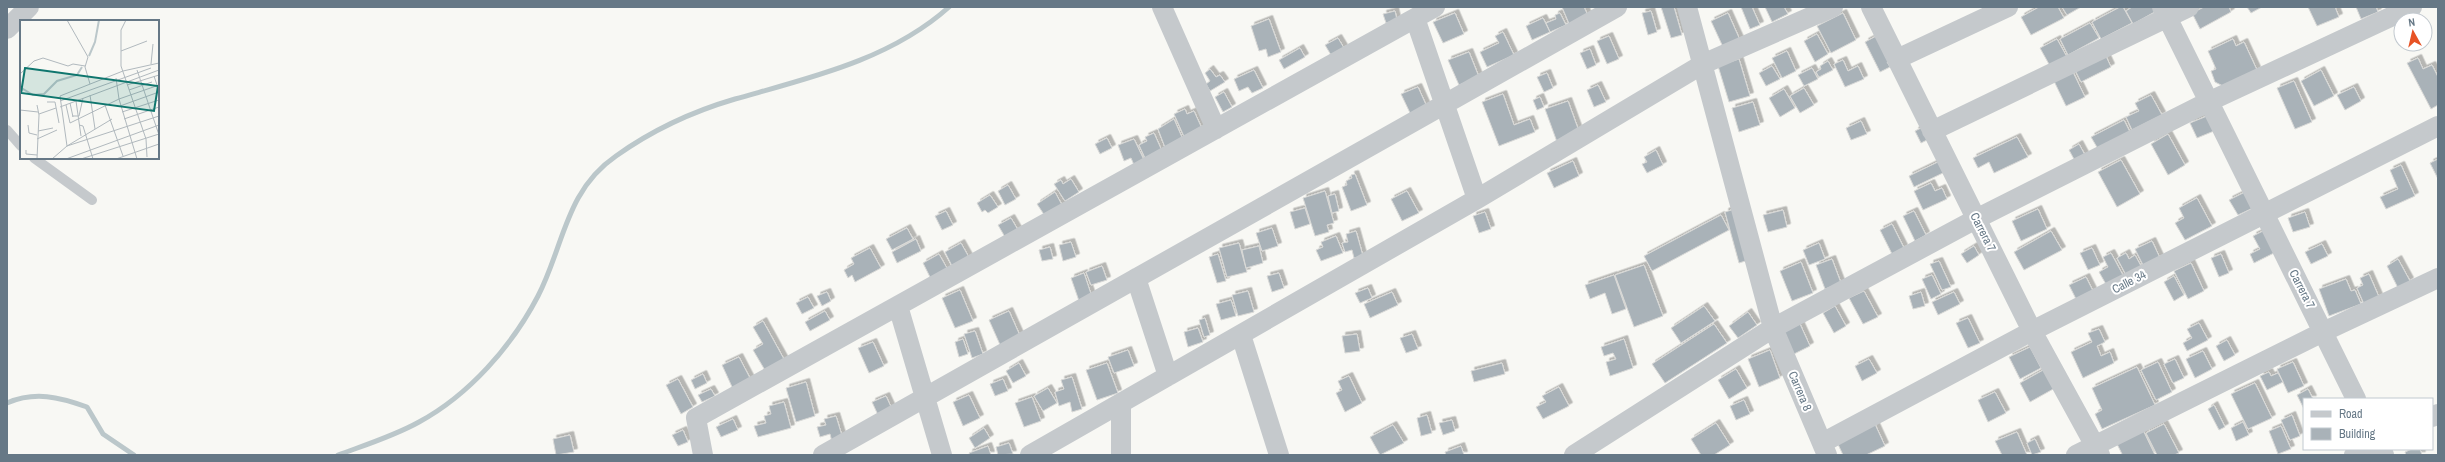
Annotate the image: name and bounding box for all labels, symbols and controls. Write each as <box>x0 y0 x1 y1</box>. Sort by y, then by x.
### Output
north arrow <box>2393 12 2433 52</box>
text: N <box>2407 15 2416 29</box>
inset map <box>20 20 159 159</box>
street label: Carrera 7 <box>1966 210 2000 255</box>
street label: Calle 34 <box>2109 266 2149 297</box>
street label: Carrera 7 <box>2285 267 2319 312</box>
street label: Carrera 8 <box>1785 369 1815 413</box>
legend <box>2303 398 2433 450</box>
text: Road <box>2339 406 2363 422</box>
text: Building <box>2339 426 2376 442</box>

